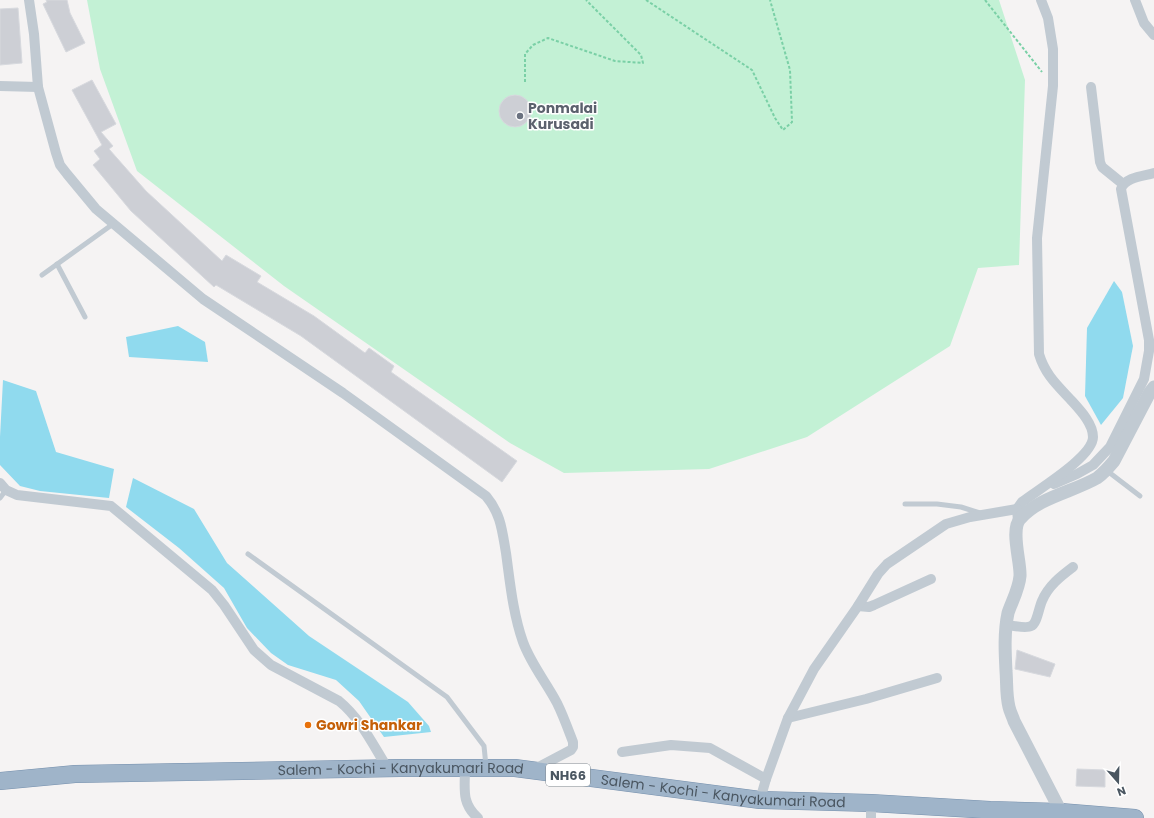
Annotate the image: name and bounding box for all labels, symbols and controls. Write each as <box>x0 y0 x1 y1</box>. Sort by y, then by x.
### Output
place label: Ponmalai Kurusadi <box>528 98 597 134</box>
marker: Ponmalai Kurusadi <box>515 111 525 121</box>
place label: Gowri Shankar <box>316 715 422 735</box>
marker: Gowri Shankar <box>303 720 313 730</box>
street label: Salem - Kochi - Kanyakumari Road <box>277 758 525 780</box>
north arrow <box>1098 762 1138 802</box>
road number: NH66 <box>546 764 590 786</box>
street label: Salem - Kochi - Kanyakumari Road <box>600 769 846 812</box>
text: N <box>1115 782 1128 800</box>

